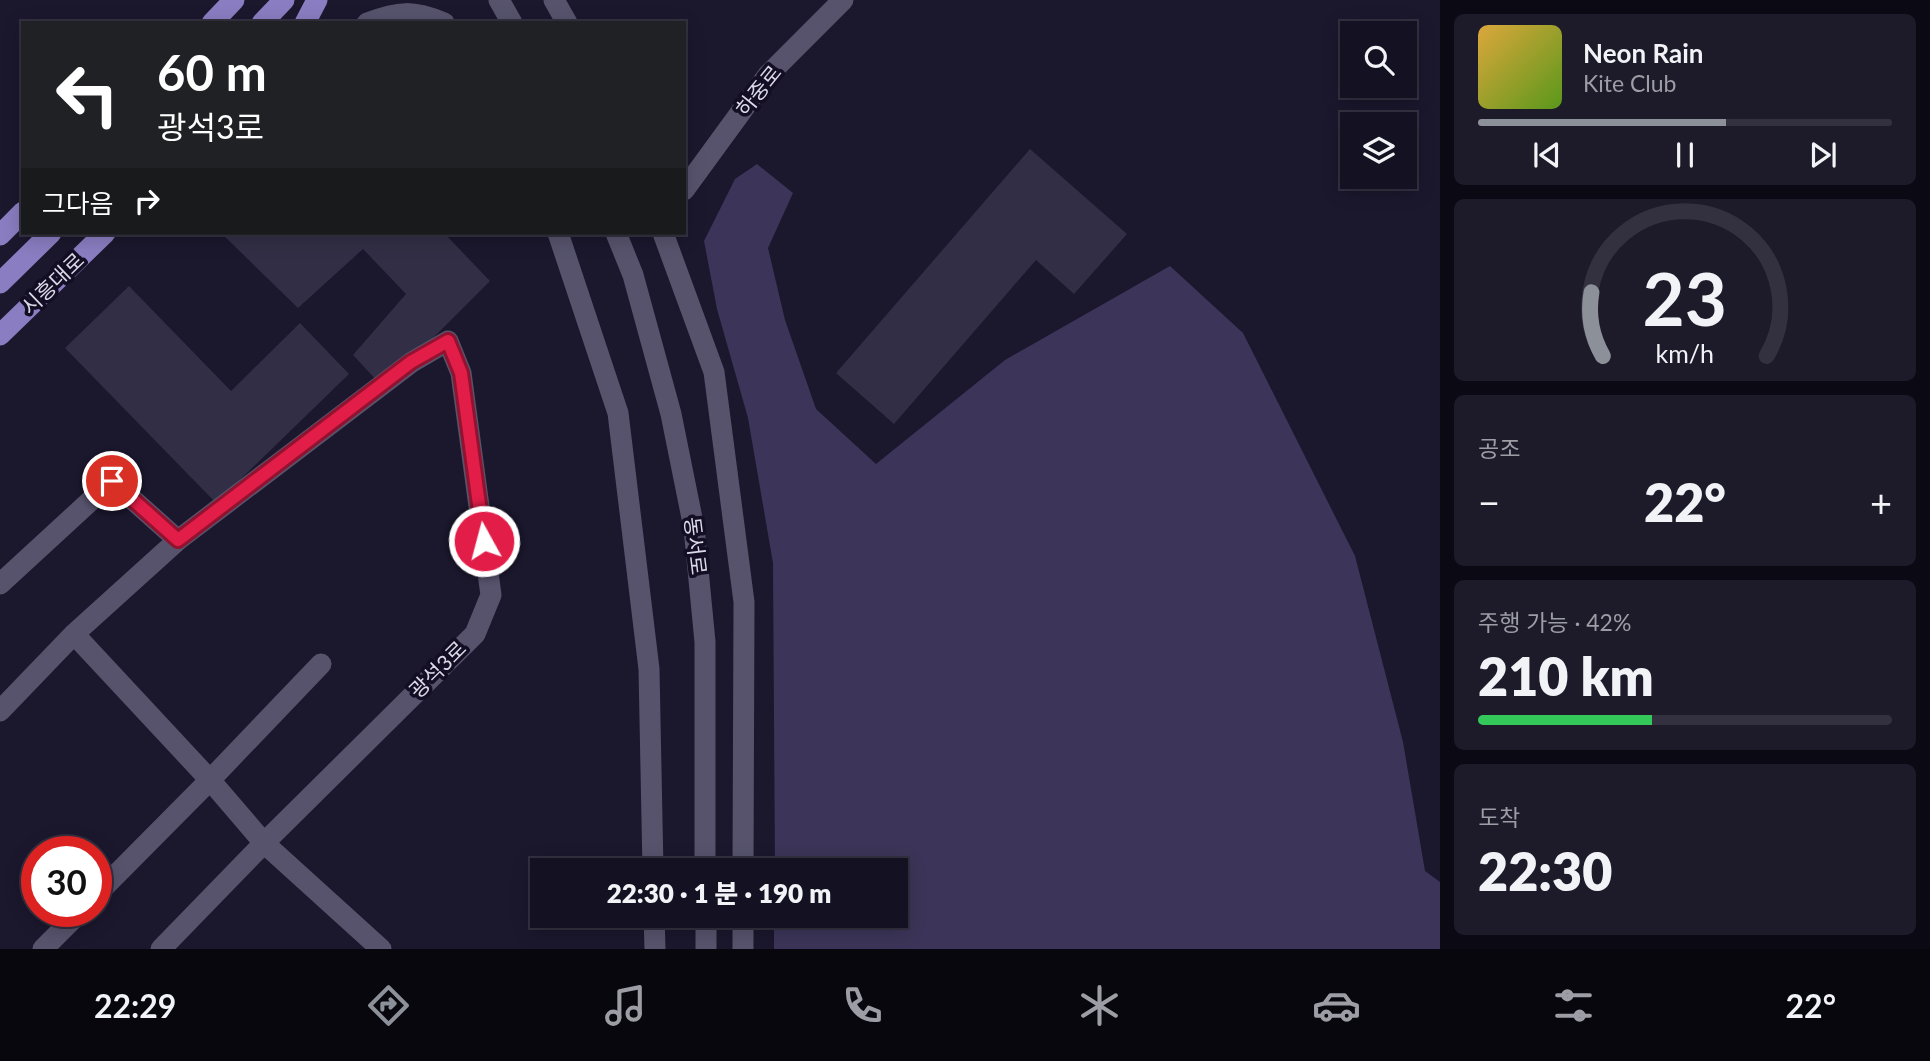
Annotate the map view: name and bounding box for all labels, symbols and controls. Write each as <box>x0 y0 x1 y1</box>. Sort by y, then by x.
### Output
map controls <box>1340 21 1417 189</box>
button: search <box>1340 21 1417 98</box>
text: Neon Rain <box>1583 37 1703 69</box>
text: 60 m <box>157 43 267 101</box>
icon: left <box>42 49 133 140</box>
street label: 하중로 <box>730 60 786 120</box>
text: Kite Club <box>1583 69 1676 97</box>
text: 광석3로 <box>157 107 264 146</box>
button: layers <box>1340 112 1417 189</box>
icon: previous <box>1528 136 1566 174</box>
icon: pause <box>1666 136 1704 174</box>
icon: next <box>1804 136 1842 174</box>
icon: right <box>128 182 166 220</box>
text: 그다음 <box>42 187 114 219</box>
street label: 시흥대로 <box>15 247 88 319</box>
text: 23 <box>1643 254 1727 342</box>
text: km/h <box>1656 338 1714 368</box>
text: 공조 <box>1478 434 1520 462</box>
pin <box>82 451 142 511</box>
icon: arrive <box>93 462 131 500</box>
text: 22° <box>1644 471 1726 533</box>
text: − <box>1478 479 1500 525</box>
text: + <box>1870 479 1892 525</box>
position arrow <box>447 504 521 578</box>
street label: 동서로 <box>681 516 712 576</box>
text: 주행 가능 · 42% <box>1478 608 1631 636</box>
street label: 광석3로 <box>403 635 471 703</box>
text: 210 km <box>1478 645 1654 707</box>
text: 도착 <box>1478 803 1520 831</box>
speed limit sign: 30 <box>21 836 112 927</box>
text: 22:30 <box>1478 840 1612 902</box>
text: 22:30 · 1 분 · 190 m <box>607 877 831 909</box>
icon: directions <box>364 981 413 1030</box>
icon: music <box>601 981 650 1030</box>
icon: phone <box>838 981 887 1030</box>
icon: climate <box>1075 981 1124 1030</box>
icon: car <box>1312 981 1361 1030</box>
icon: filters <box>1549 981 1598 1030</box>
text: 22:29 <box>94 986 176 1025</box>
text: 22° <box>1786 986 1836 1025</box>

